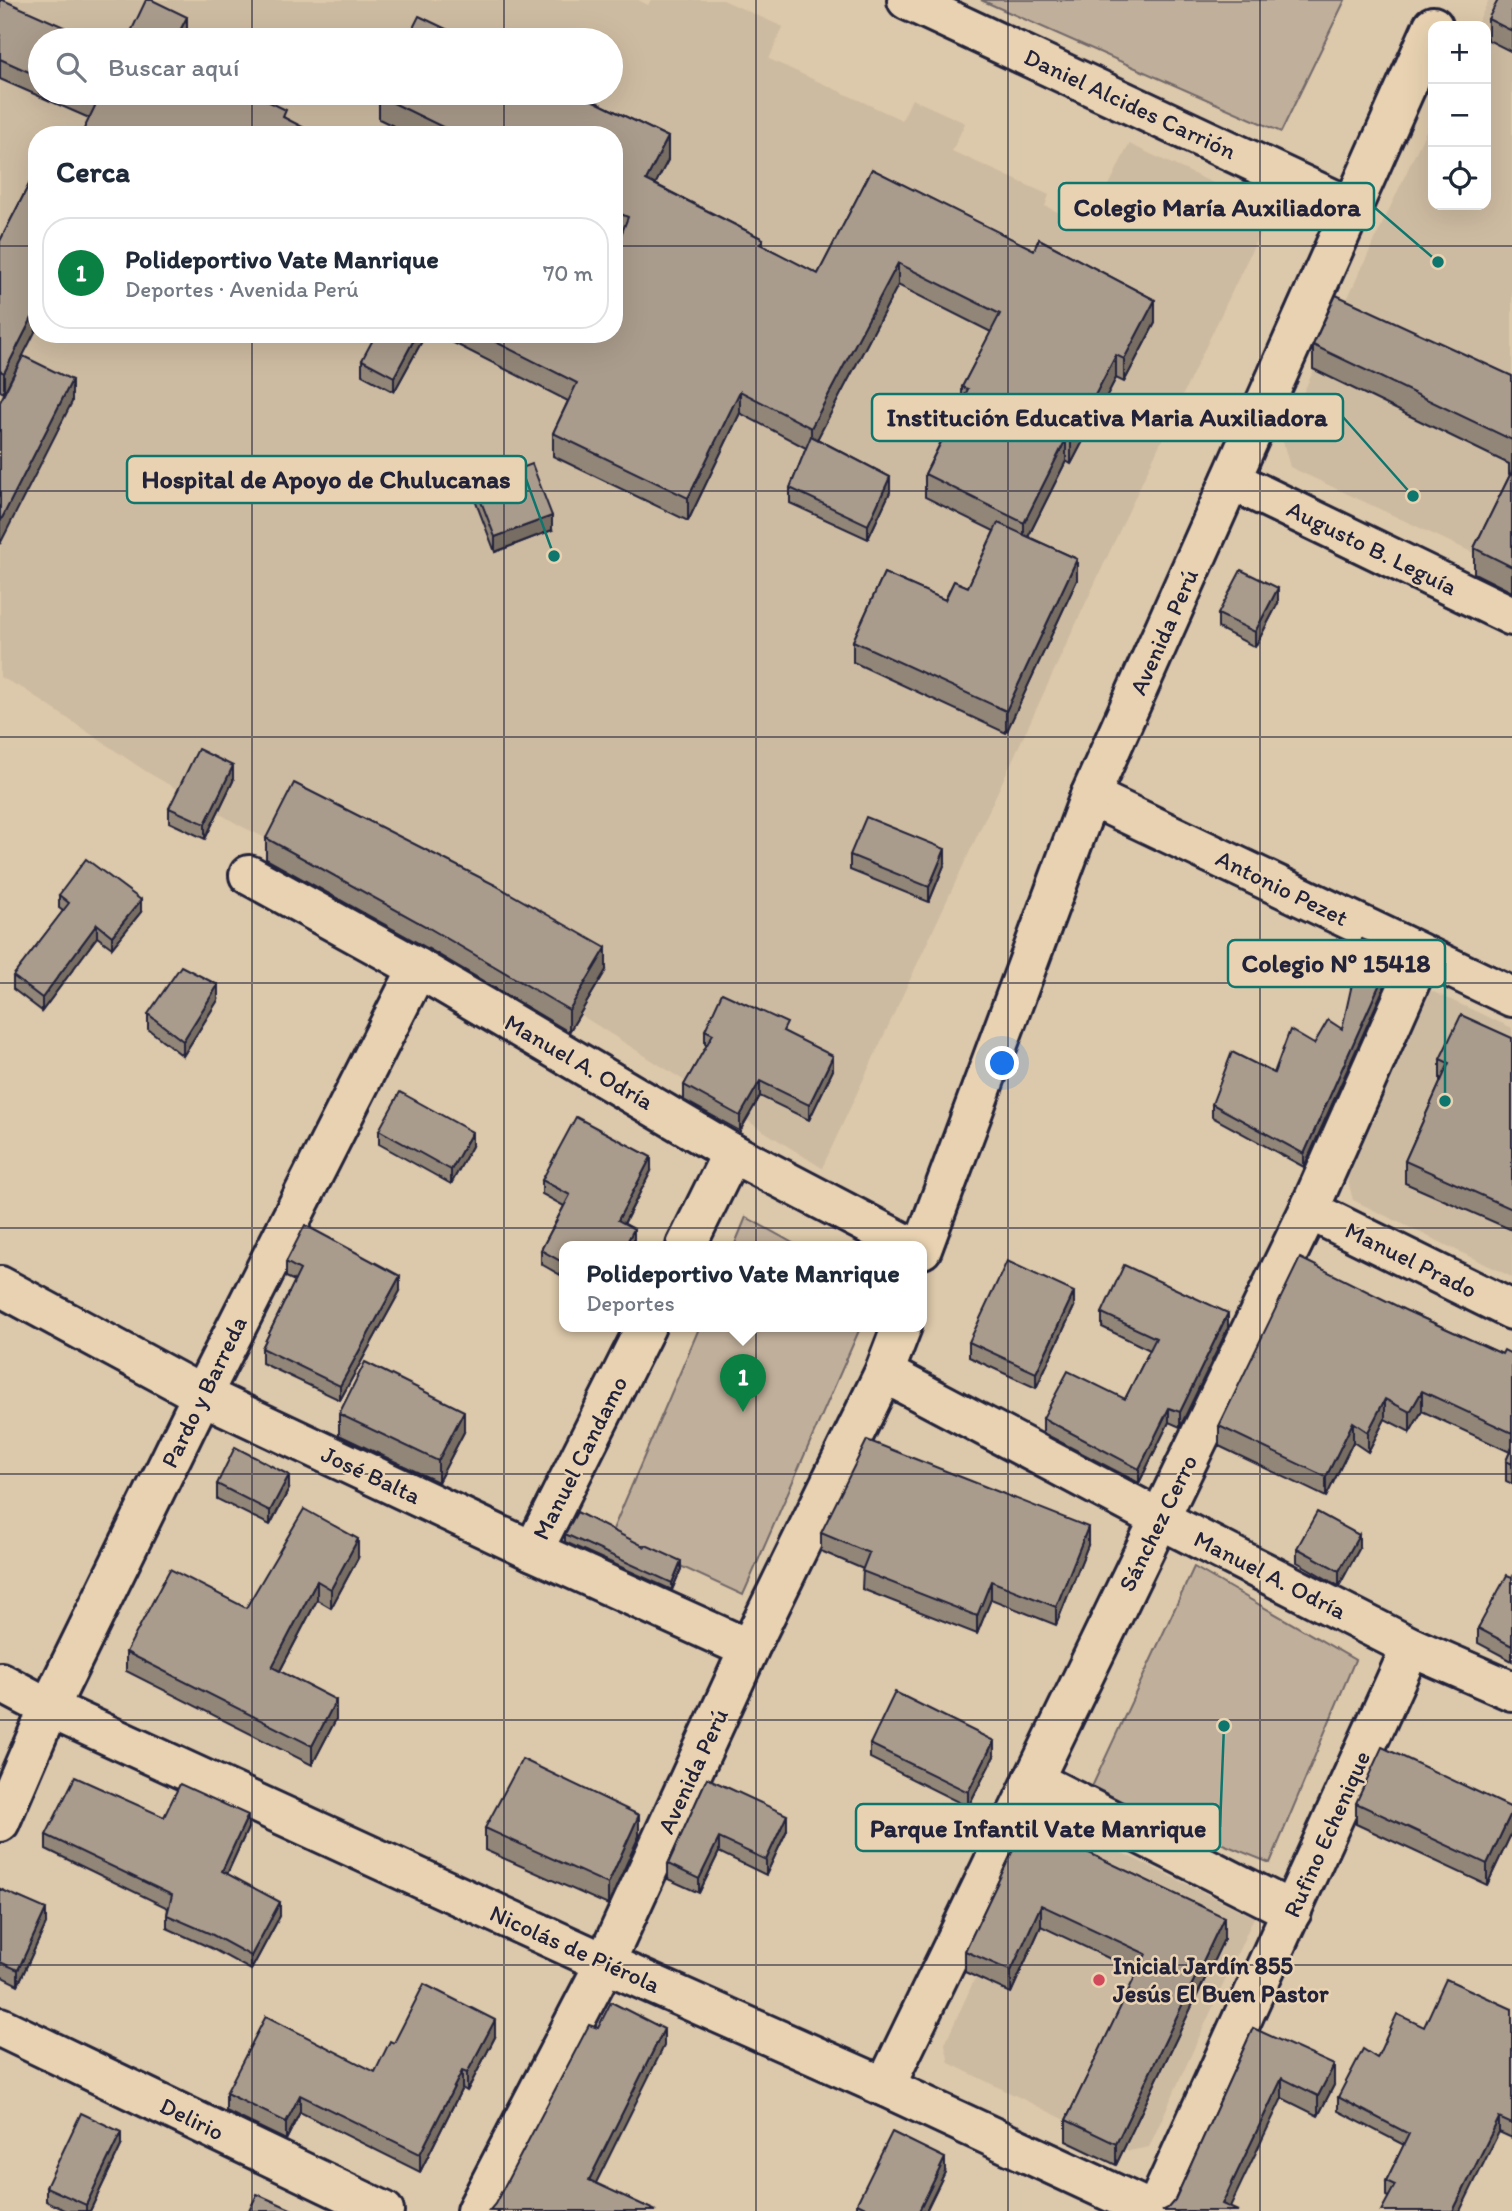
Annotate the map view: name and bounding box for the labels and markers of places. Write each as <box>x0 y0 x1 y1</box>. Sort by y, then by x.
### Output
callout: Colegio María Auxiliadora <box>1059 183 1374 230</box>
callout: Institución Educativa Maria Auxiliadora <box>872 394 1343 441</box>
callout: Hospital de Apoyo de Chulucanas <box>127 456 526 503</box>
callout: Colegio Nº 15418 <box>1228 940 1445 987</box>
pin: 1 <box>720 1354 766 1412</box>
callout: Parque Infantil Vate Manrique <box>856 1804 1220 1851</box>
place label: Inicial Jardín 855 Jesús El Buen Pastor <box>1112 1951 1329 2008</box>
marker: Inicial Jardín 855 Jesús El Buen Pastor <box>1091 1972 1107 1988</box>

